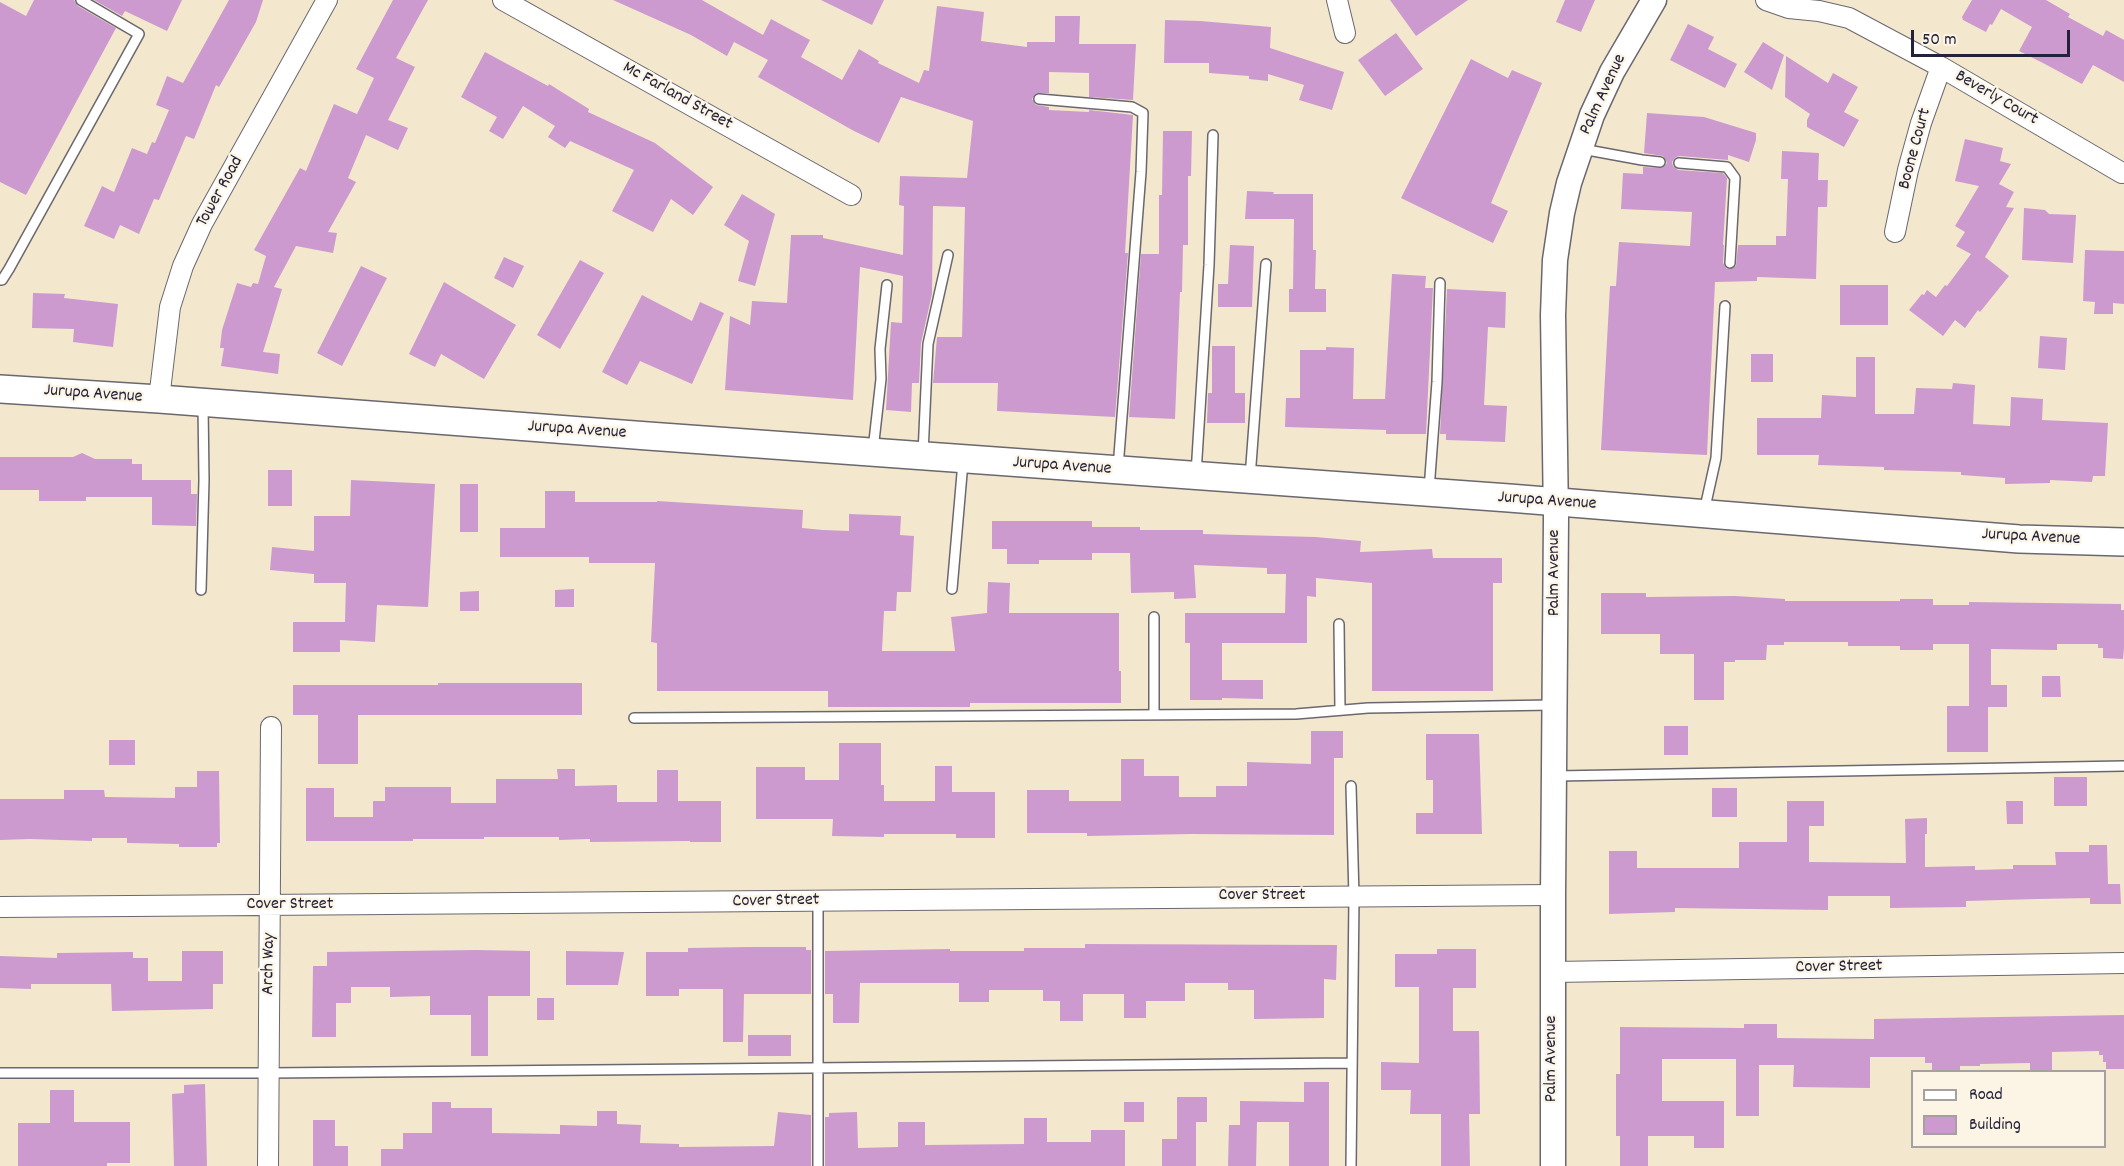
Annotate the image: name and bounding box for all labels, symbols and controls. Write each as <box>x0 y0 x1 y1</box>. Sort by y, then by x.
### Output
scale bar <box>1914 18 2073 56</box>
text: 50 m <box>1922 28 1957 53</box>
street label: Palm Avenue <box>1576 51 1632 139</box>
street label: Mc Farland Street <box>618 58 736 136</box>
street label: Beverly Court <box>1951 67 2041 131</box>
street label: Boone Court <box>1895 106 1937 192</box>
street label: Tower Road <box>193 153 249 231</box>
street label: Jurupa Avenue <box>43 381 143 409</box>
street label: Jurupa Avenue <box>527 417 627 445</box>
street label: Jurupa Avenue <box>1012 453 1112 481</box>
street label: Jurupa Avenue <box>1497 488 1597 516</box>
street label: Jurupa Avenue <box>1981 525 2081 551</box>
street label: Palm Avenue <box>1545 530 1567 616</box>
street label: Cover Street <box>1219 886 1305 908</box>
street label: Cover Street <box>732 890 820 914</box>
street label: Cover Street <box>247 895 333 917</box>
street label: Arch Way <box>259 933 281 995</box>
street label: Cover Street <box>1795 956 1883 980</box>
street label: Palm Avenue <box>1542 1016 1564 1102</box>
legend <box>1911 1070 2106 1148</box>
text: Road <box>1969 1083 2003 1108</box>
text: Building <box>1969 1113 2021 1138</box>

